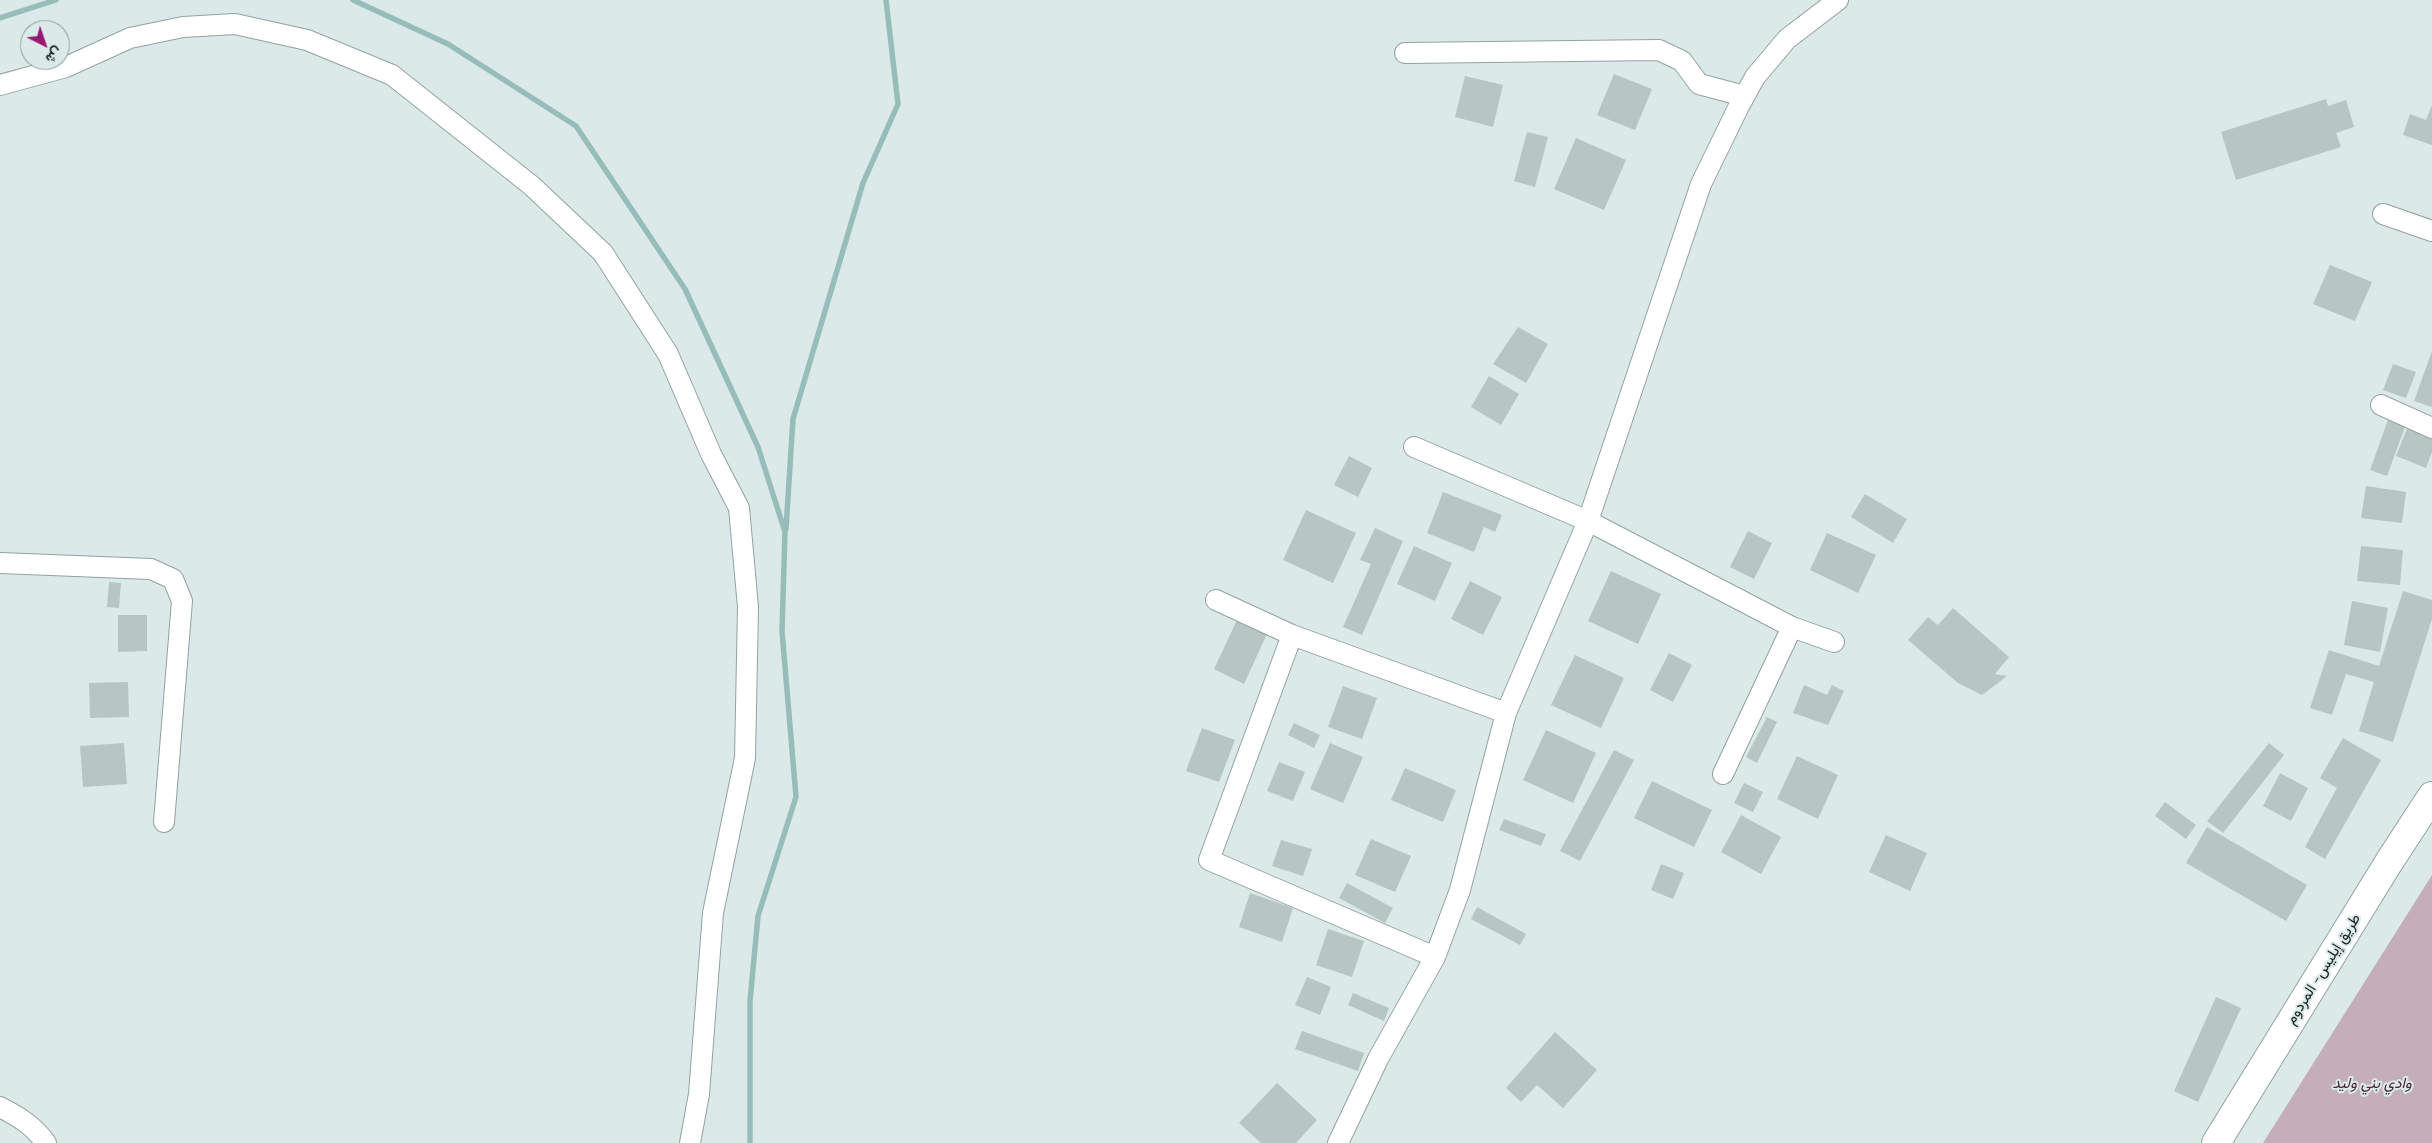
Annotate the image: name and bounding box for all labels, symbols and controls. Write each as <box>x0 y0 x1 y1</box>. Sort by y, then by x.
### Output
north arrow <box>20 20 70 70</box>
text: ش <box>42 43 67 69</box>
street label: طريق إيليس- المردوم <box>2282 910 2364 1028</box>
park label: وادي بني وليد <box>2332 1074 2412 1092</box>

